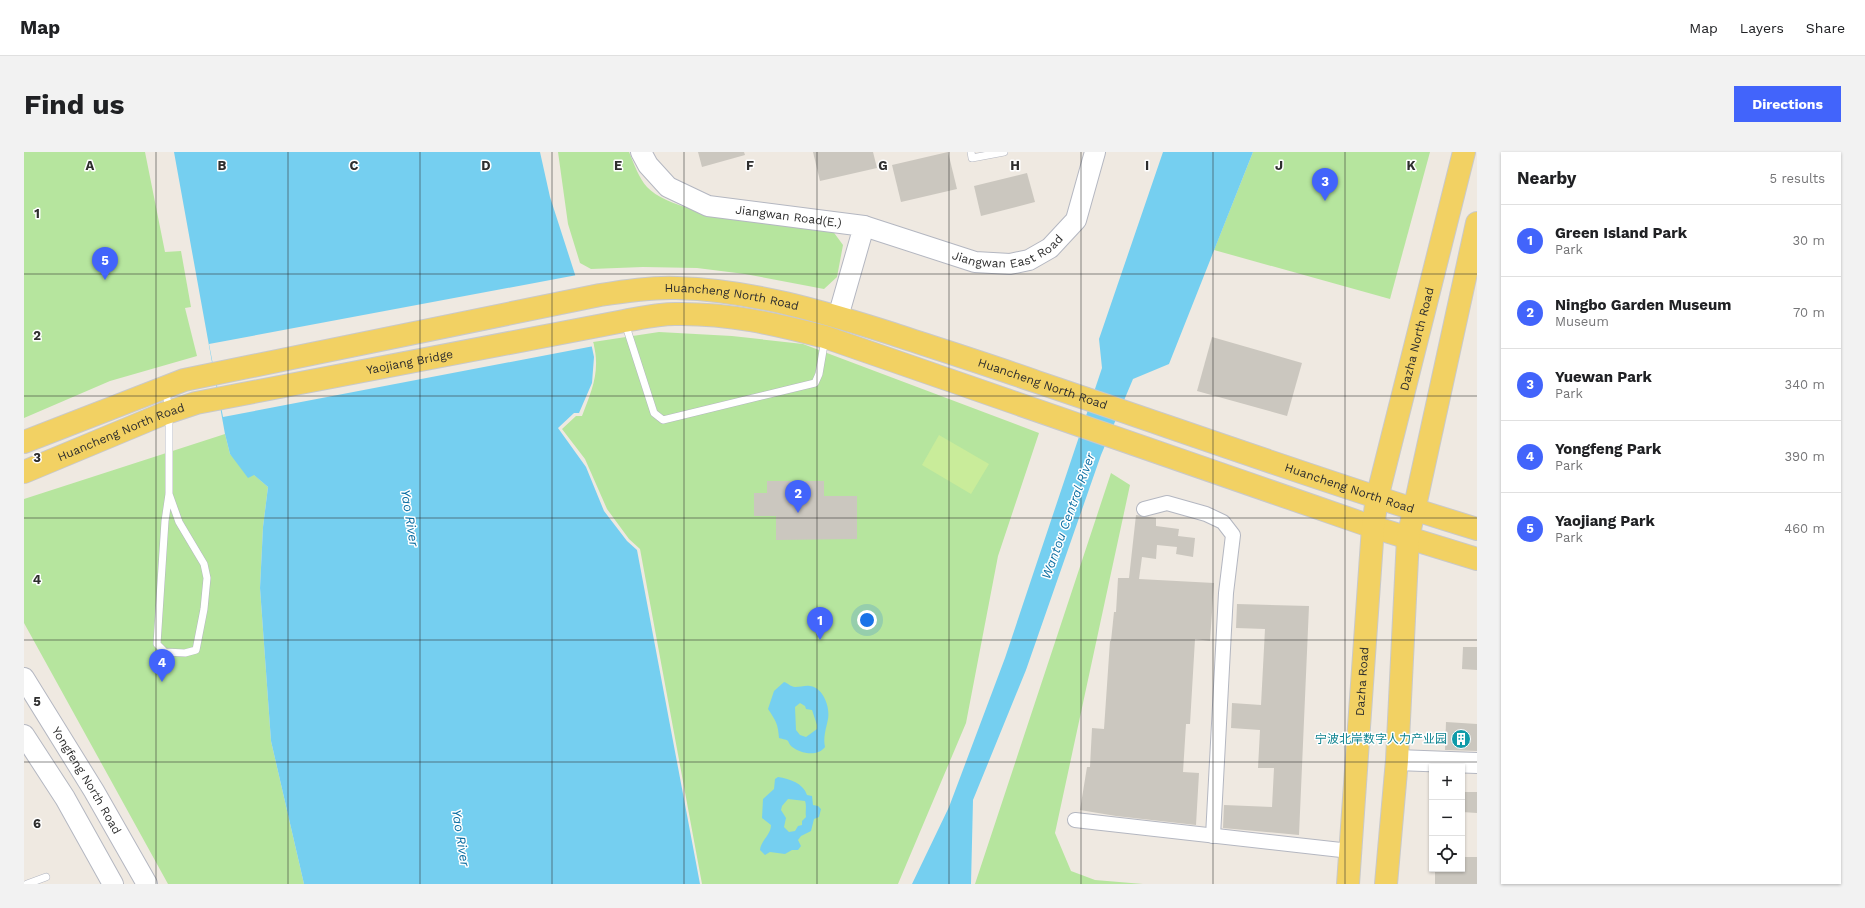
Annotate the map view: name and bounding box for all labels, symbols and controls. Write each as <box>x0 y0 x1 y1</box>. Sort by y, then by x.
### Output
text: Map <box>20 16 60 39</box>
text: Map <box>1689 20 1718 36</box>
text: Layers <box>1740 20 1784 36</box>
text: Share <box>1806 20 1845 36</box>
button: Directions <box>1734 86 1841 122</box>
text: Find us <box>24 88 124 121</box>
text: A <box>86 158 95 173</box>
text: B <box>218 158 227 173</box>
text: C <box>350 158 359 173</box>
text: D <box>481 158 491 173</box>
text: E <box>614 158 622 173</box>
text: F <box>746 158 754 173</box>
text: G <box>878 158 888 173</box>
text: H <box>1010 158 1020 173</box>
text: I <box>1145 158 1149 173</box>
text: J <box>1275 158 1283 173</box>
text: K <box>1406 158 1416 173</box>
pin: 3 <box>1312 168 1338 201</box>
text: Nearby <box>1517 168 1576 188</box>
text: 5 results <box>1770 171 1825 186</box>
street label: Jiangwan Road(E.) <box>735 203 843 230</box>
text: 1 <box>34 206 40 221</box>
text: Green Island Park <box>1555 224 1687 242</box>
street label: Jiangwan East Road <box>950 232 1066 271</box>
text: 1 <box>1527 233 1533 248</box>
text: 30 m <box>1793 233 1825 248</box>
text: Park <box>1555 242 1583 257</box>
pin: 5 <box>92 247 118 280</box>
street label: Huancheng North Road <box>665 281 800 313</box>
street label: Dazha North Road <box>1397 286 1437 392</box>
text: Ningbo Garden Museum <box>1555 296 1731 314</box>
text: 2 <box>1526 305 1534 320</box>
text: 70 m <box>1793 305 1825 320</box>
text: Museum <box>1555 314 1609 329</box>
text: 2 <box>33 328 41 343</box>
street label: Yaojiang Bridge <box>365 347 454 377</box>
street label: Huancheng North Road <box>976 355 1109 412</box>
text: Yuewan Park <box>1555 368 1652 386</box>
text: 3 <box>1526 377 1534 392</box>
text: 340 m <box>1785 377 1825 392</box>
text: Park <box>1555 386 1583 401</box>
street label: Huancheng North Road <box>56 400 186 464</box>
text: Yongfeng Park <box>1555 440 1661 458</box>
text: 4 <box>1526 449 1534 464</box>
text: 390 m <box>1784 449 1825 464</box>
text: 3 <box>33 450 41 465</box>
water label: Wantou Central River <box>1038 450 1098 581</box>
text: Park <box>1555 458 1583 473</box>
street label: Huancheng North Road <box>1283 460 1416 516</box>
pin: 2 <box>785 480 811 513</box>
water label: Yao River <box>398 488 422 548</box>
text: Yaojiang Park <box>1555 512 1655 530</box>
text: 5 <box>1526 521 1534 536</box>
text: 460 m <box>1784 521 1825 536</box>
text: Park <box>1555 530 1583 545</box>
text: 4 <box>33 572 42 587</box>
pin: 1 <box>807 607 833 640</box>
your location <box>857 610 877 630</box>
street label: Dazha Road <box>1353 646 1372 717</box>
pin: 4 <box>149 649 175 682</box>
text: 5 <box>33 694 41 709</box>
street label: Yongfeng North Road <box>49 724 124 837</box>
building icon: 宁波北岸数字人力产业园 <box>1450 728 1472 750</box>
place label: 宁波北岸数字人力产业园 <box>1315 732 1447 746</box>
map controls <box>1429 764 1465 872</box>
button: + <box>1429 764 1465 800</box>
button: − <box>1429 800 1465 836</box>
water label: Yao River <box>449 808 473 868</box>
text: 6 <box>33 816 41 831</box>
button: locate <box>1429 836 1465 872</box>

